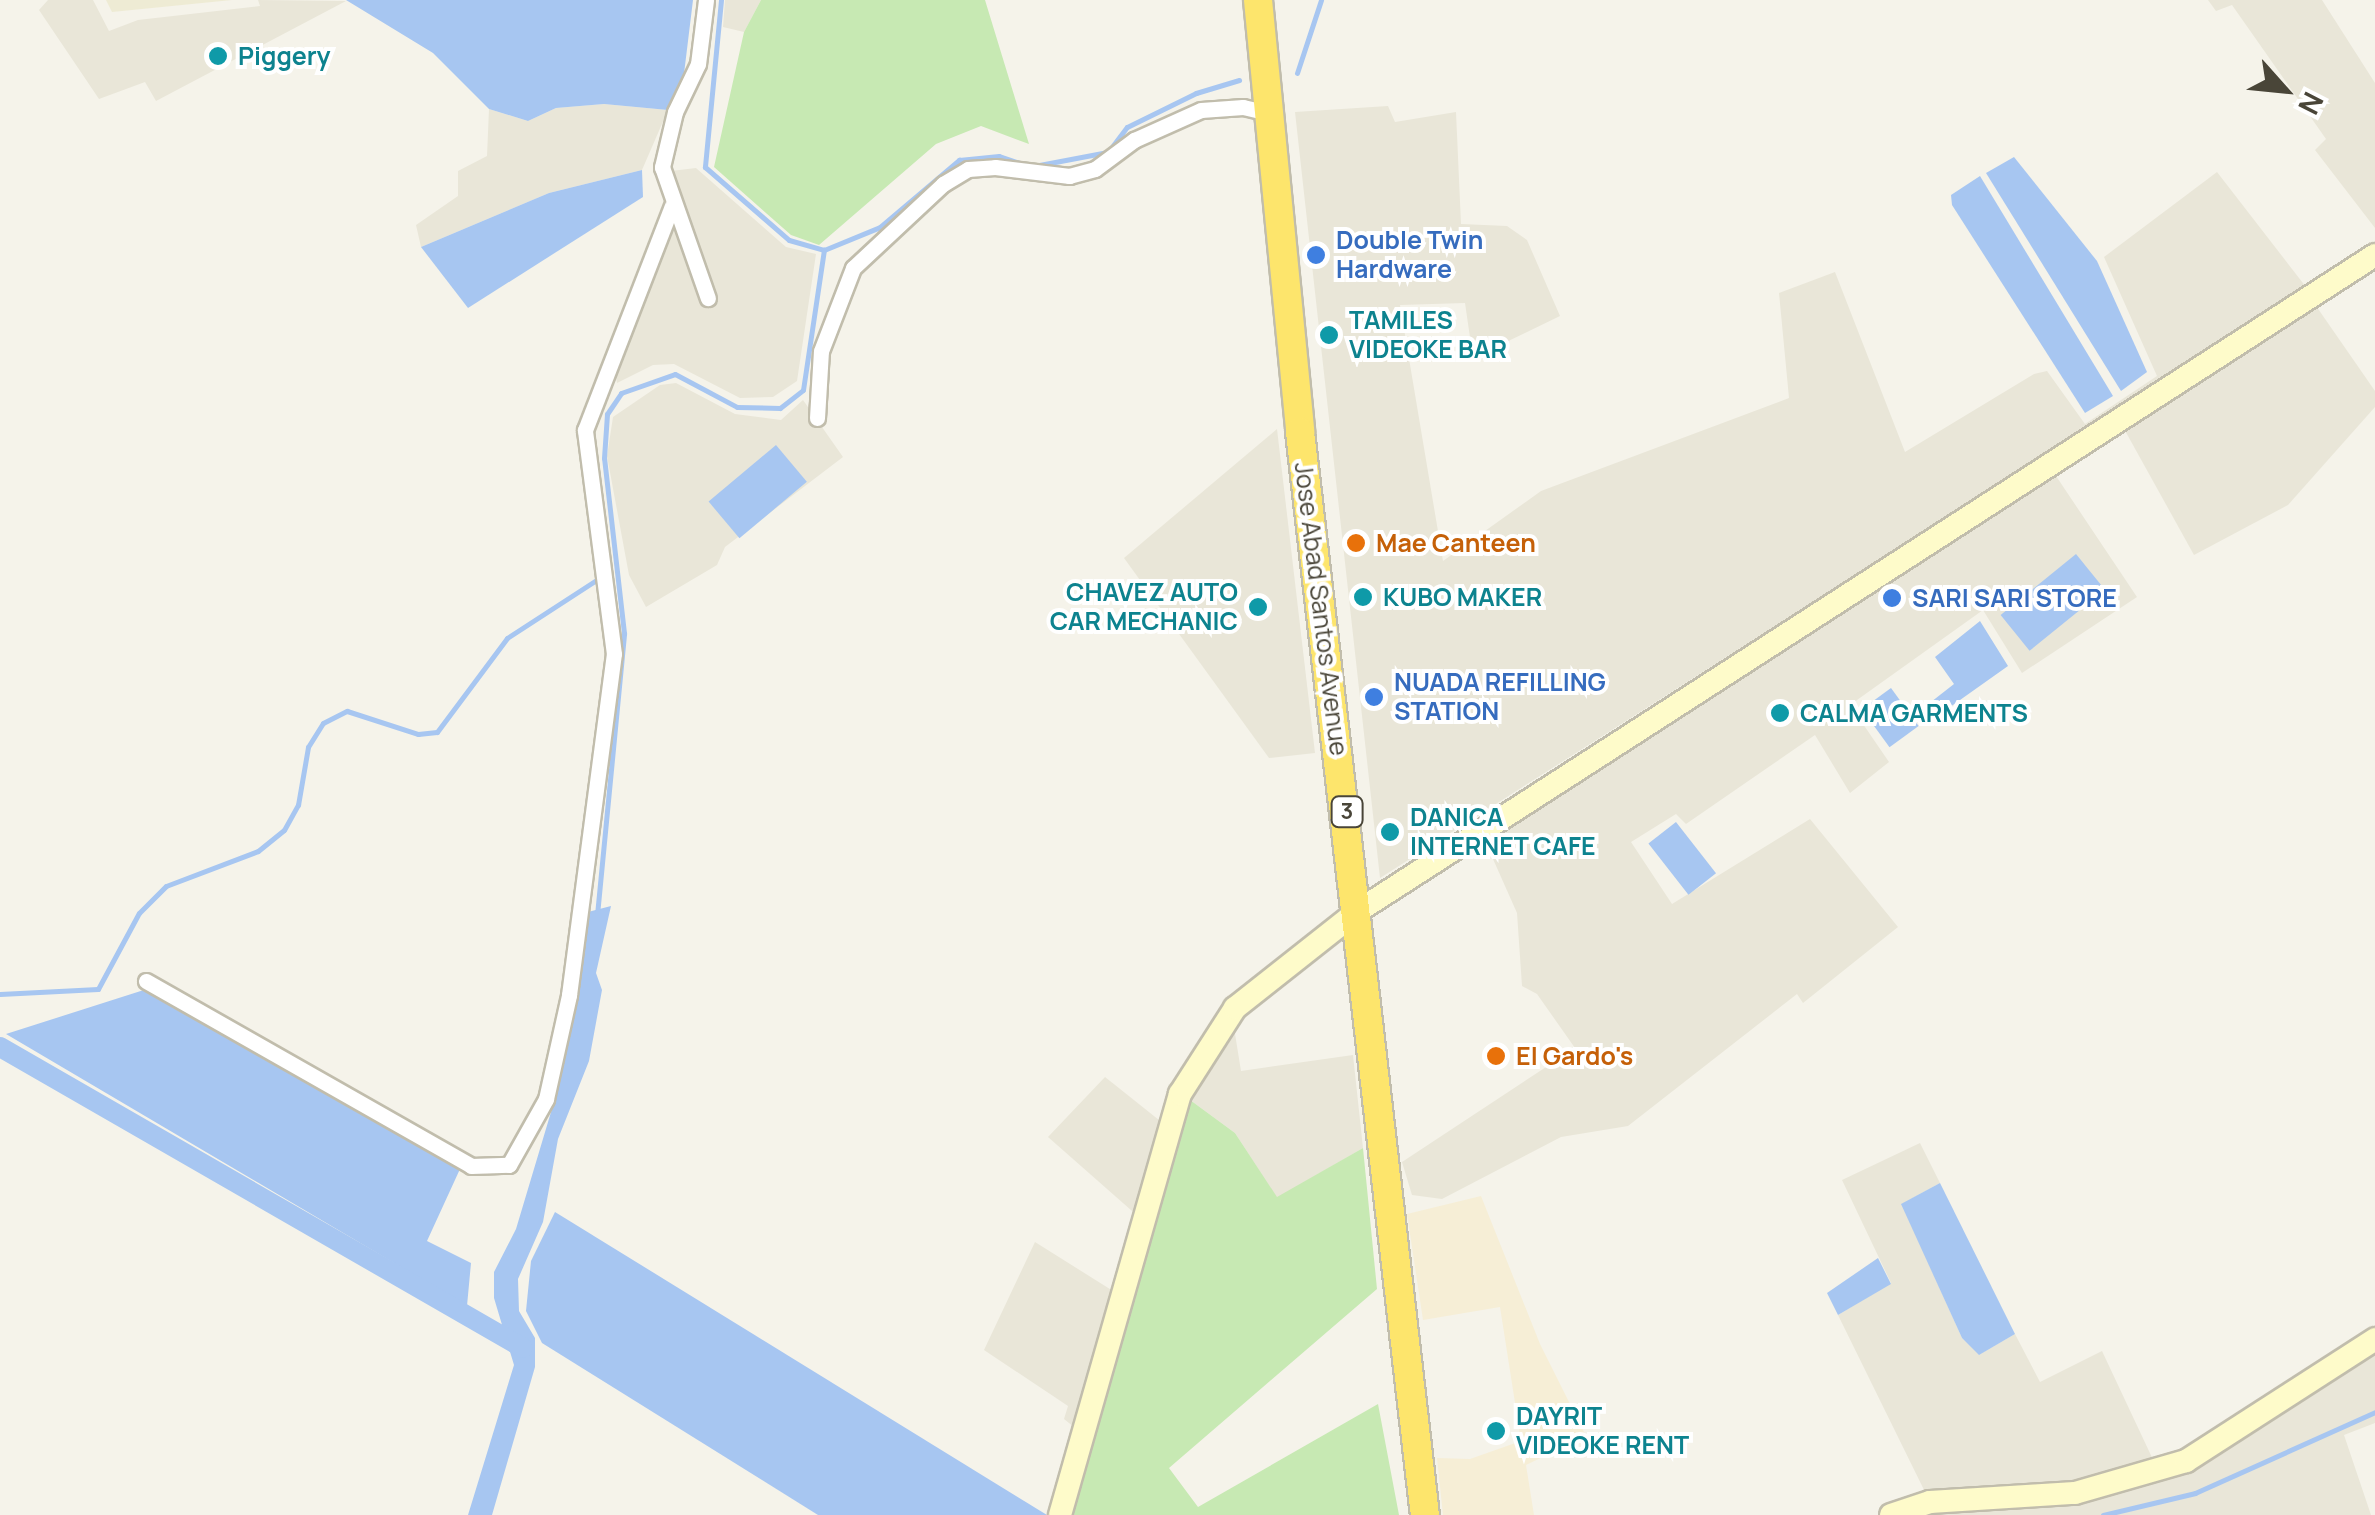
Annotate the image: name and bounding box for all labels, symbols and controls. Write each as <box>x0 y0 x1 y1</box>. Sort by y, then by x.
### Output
north arrow <box>2235 40 2335 140</box>
place label: Piggery <box>238 41 330 71</box>
marker: Piggery <box>207 45 229 67</box>
text: N <box>2290 86 2333 121</box>
place label: Double Twin Hardware <box>1336 226 1483 285</box>
marker: Double Twin Hardware <box>1305 244 1327 266</box>
place label: TAMILES VIDEOKE BAR <box>1349 306 1507 365</box>
marker: TAMILES VIDEOKE BAR <box>1318 324 1340 346</box>
street label: Jose Abad Santos Avenue <box>1288 461 1354 757</box>
place label: Mae Canteen <box>1376 528 1536 558</box>
marker: Mae Canteen <box>1345 532 1367 554</box>
place label: CHAVEZ AUTO CAR MECHANIC <box>1050 578 1238 637</box>
place label: KUBO MAKER <box>1383 582 1542 612</box>
place label: SARI SARI STORE <box>1912 583 2117 613</box>
marker: KUBO MAKER <box>1352 586 1374 608</box>
marker: SARI SARI STORE <box>1881 587 1903 609</box>
marker: CHAVEZ AUTO CAR MECHANIC <box>1247 596 1269 618</box>
place label: NUADA REFILLING STATION <box>1394 668 1606 727</box>
marker: NUADA REFILLING STATION <box>1363 686 1385 708</box>
place label: CALMA GARMENTS <box>1800 698 2028 728</box>
marker: CALMA GARMENTS <box>1769 702 1791 724</box>
road number: 3 <box>1330 795 1364 829</box>
place label: DANICA INTERNET CAFE <box>1410 803 1596 862</box>
marker: DANICA INTERNET CAFE <box>1379 821 1401 843</box>
place label: El Gardo's <box>1516 1041 1633 1071</box>
marker: El Gardo's <box>1485 1045 1507 1067</box>
place label: DAYRIT VIDEOKE RENT <box>1516 1402 1689 1461</box>
marker: DAYRIT VIDEOKE RENT <box>1485 1420 1507 1442</box>

